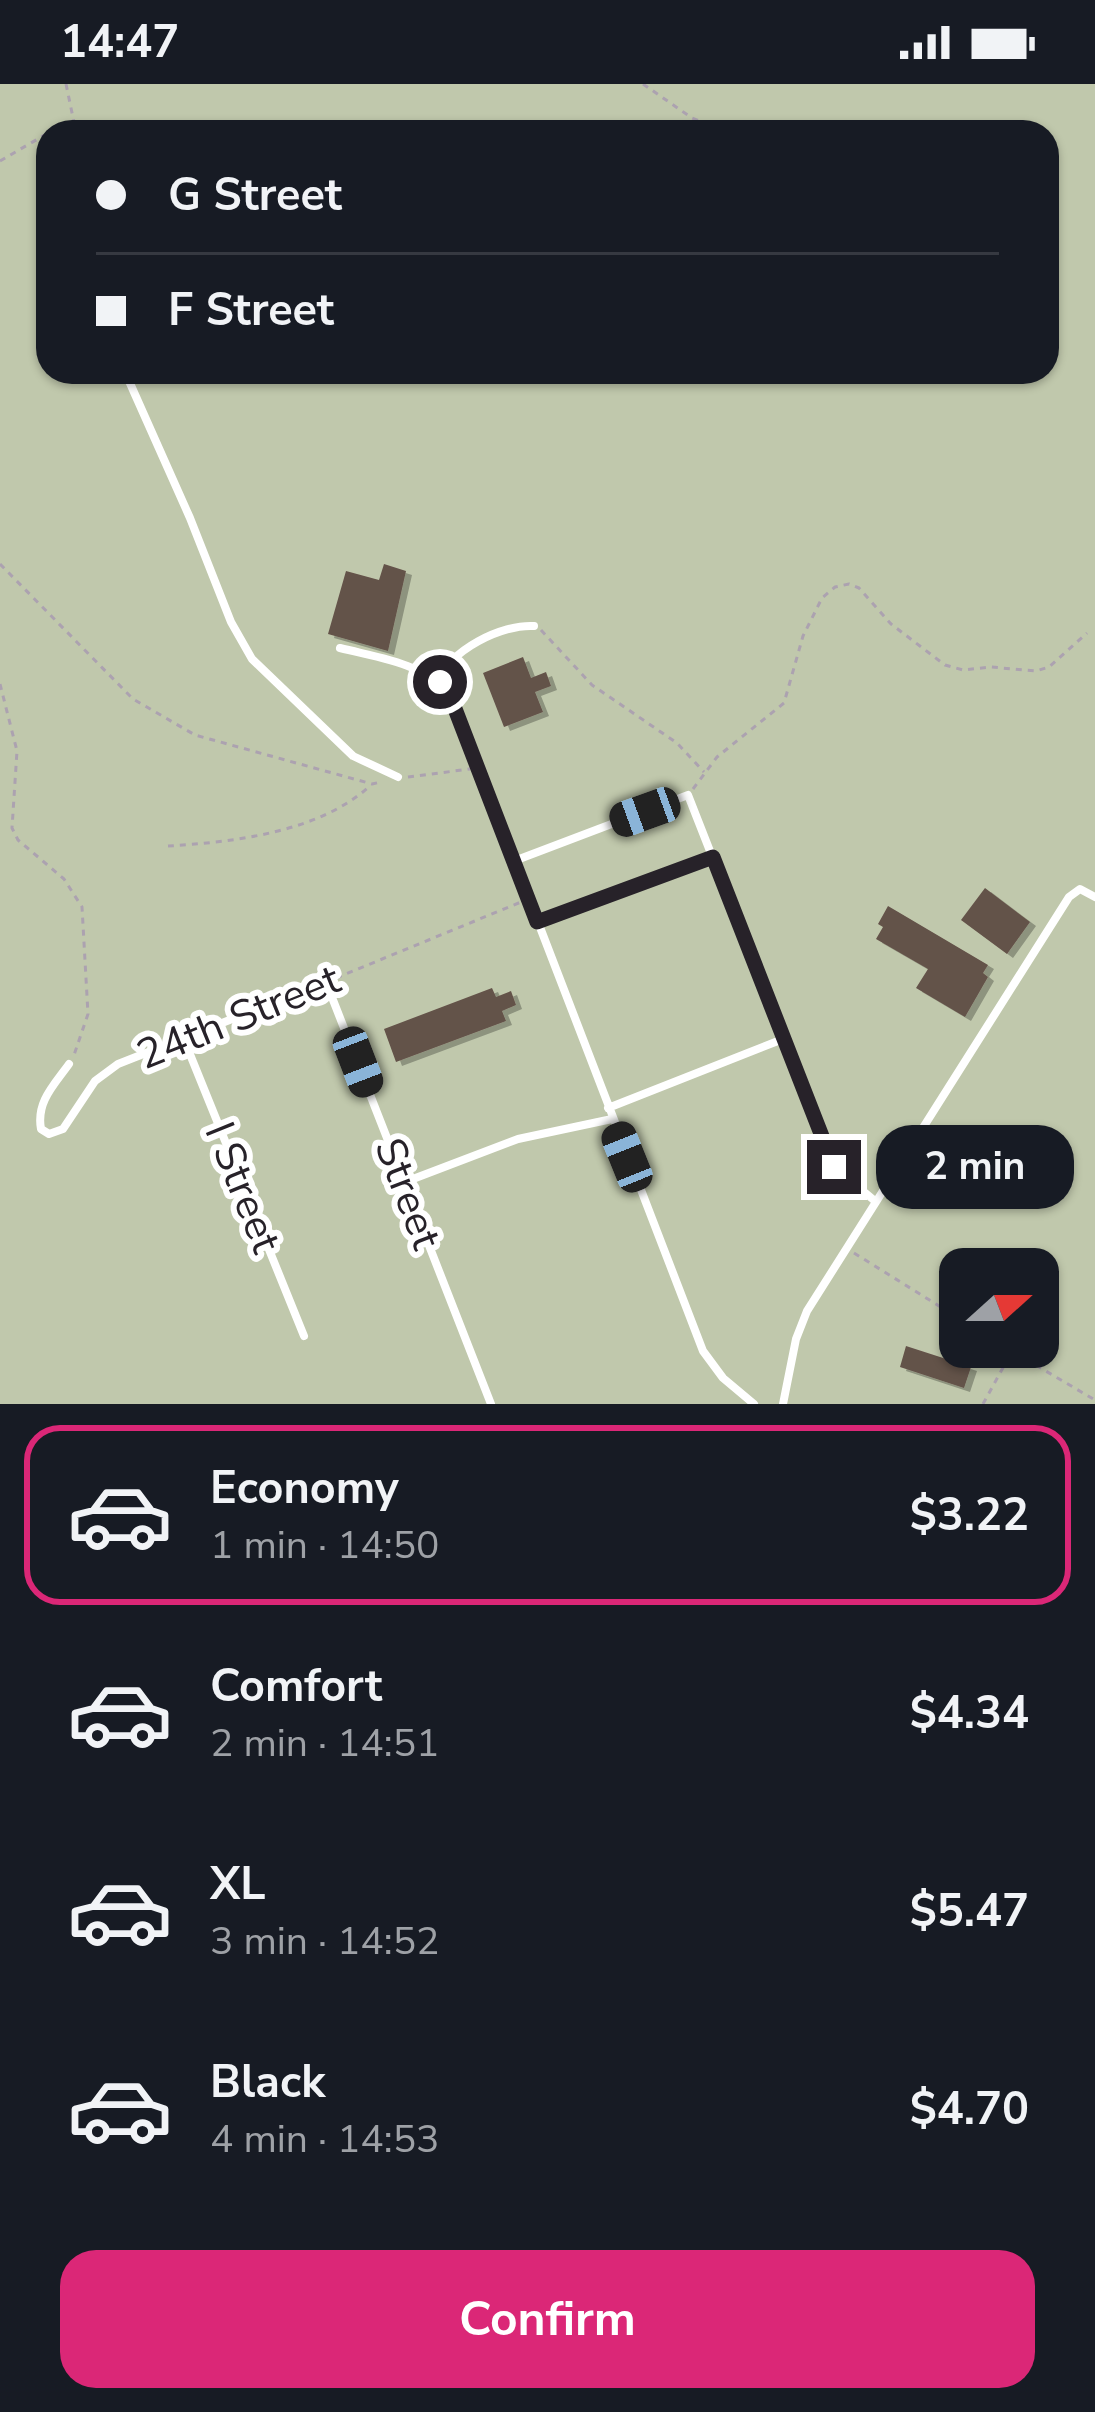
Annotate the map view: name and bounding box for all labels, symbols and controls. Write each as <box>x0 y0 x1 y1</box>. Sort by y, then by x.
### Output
text: 14:47 <box>60 12 179 73</box>
text: G Street <box>168 165 342 226</box>
text: F Street <box>168 280 334 341</box>
route start <box>413 655 467 709</box>
car <box>605 783 685 841</box>
street label: 24th Street <box>129 951 349 1084</box>
car <box>328 1022 388 1102</box>
street label: I Street <box>191 1114 295 1262</box>
car <box>597 1117 657 1197</box>
callout: 2 min <box>876 1125 1074 1209</box>
street label: Street <box>360 1130 455 1258</box>
route end <box>807 1140 861 1194</box>
text: 2 min <box>925 1140 1025 1193</box>
north arrow <box>939 1248 1059 1368</box>
map controls <box>939 1248 1059 1368</box>
text: Economy <box>210 1458 399 1519</box>
icon: car <box>66 1461 174 1569</box>
text: $3.22 <box>910 1485 1029 1546</box>
text: 1 min · 14:50 <box>210 1519 439 1572</box>
text: Comfort <box>210 1656 382 1717</box>
icon: car <box>66 1659 174 1767</box>
text: $4.34 <box>910 1683 1029 1744</box>
text: 2 min · 14:51 <box>210 1717 439 1770</box>
text: XL <box>210 1854 266 1915</box>
icon: car <box>66 1857 174 1965</box>
text: $5.47 <box>910 1881 1029 1942</box>
text: 3 min · 14:52 <box>210 1915 439 1968</box>
text: Black <box>210 2052 325 2113</box>
icon: car <box>66 2055 174 2163</box>
text: $4.70 <box>910 2079 1029 2140</box>
text: 4 min · 14:53 <box>210 2113 439 2166</box>
button: Confirm <box>60 2250 1035 2388</box>

